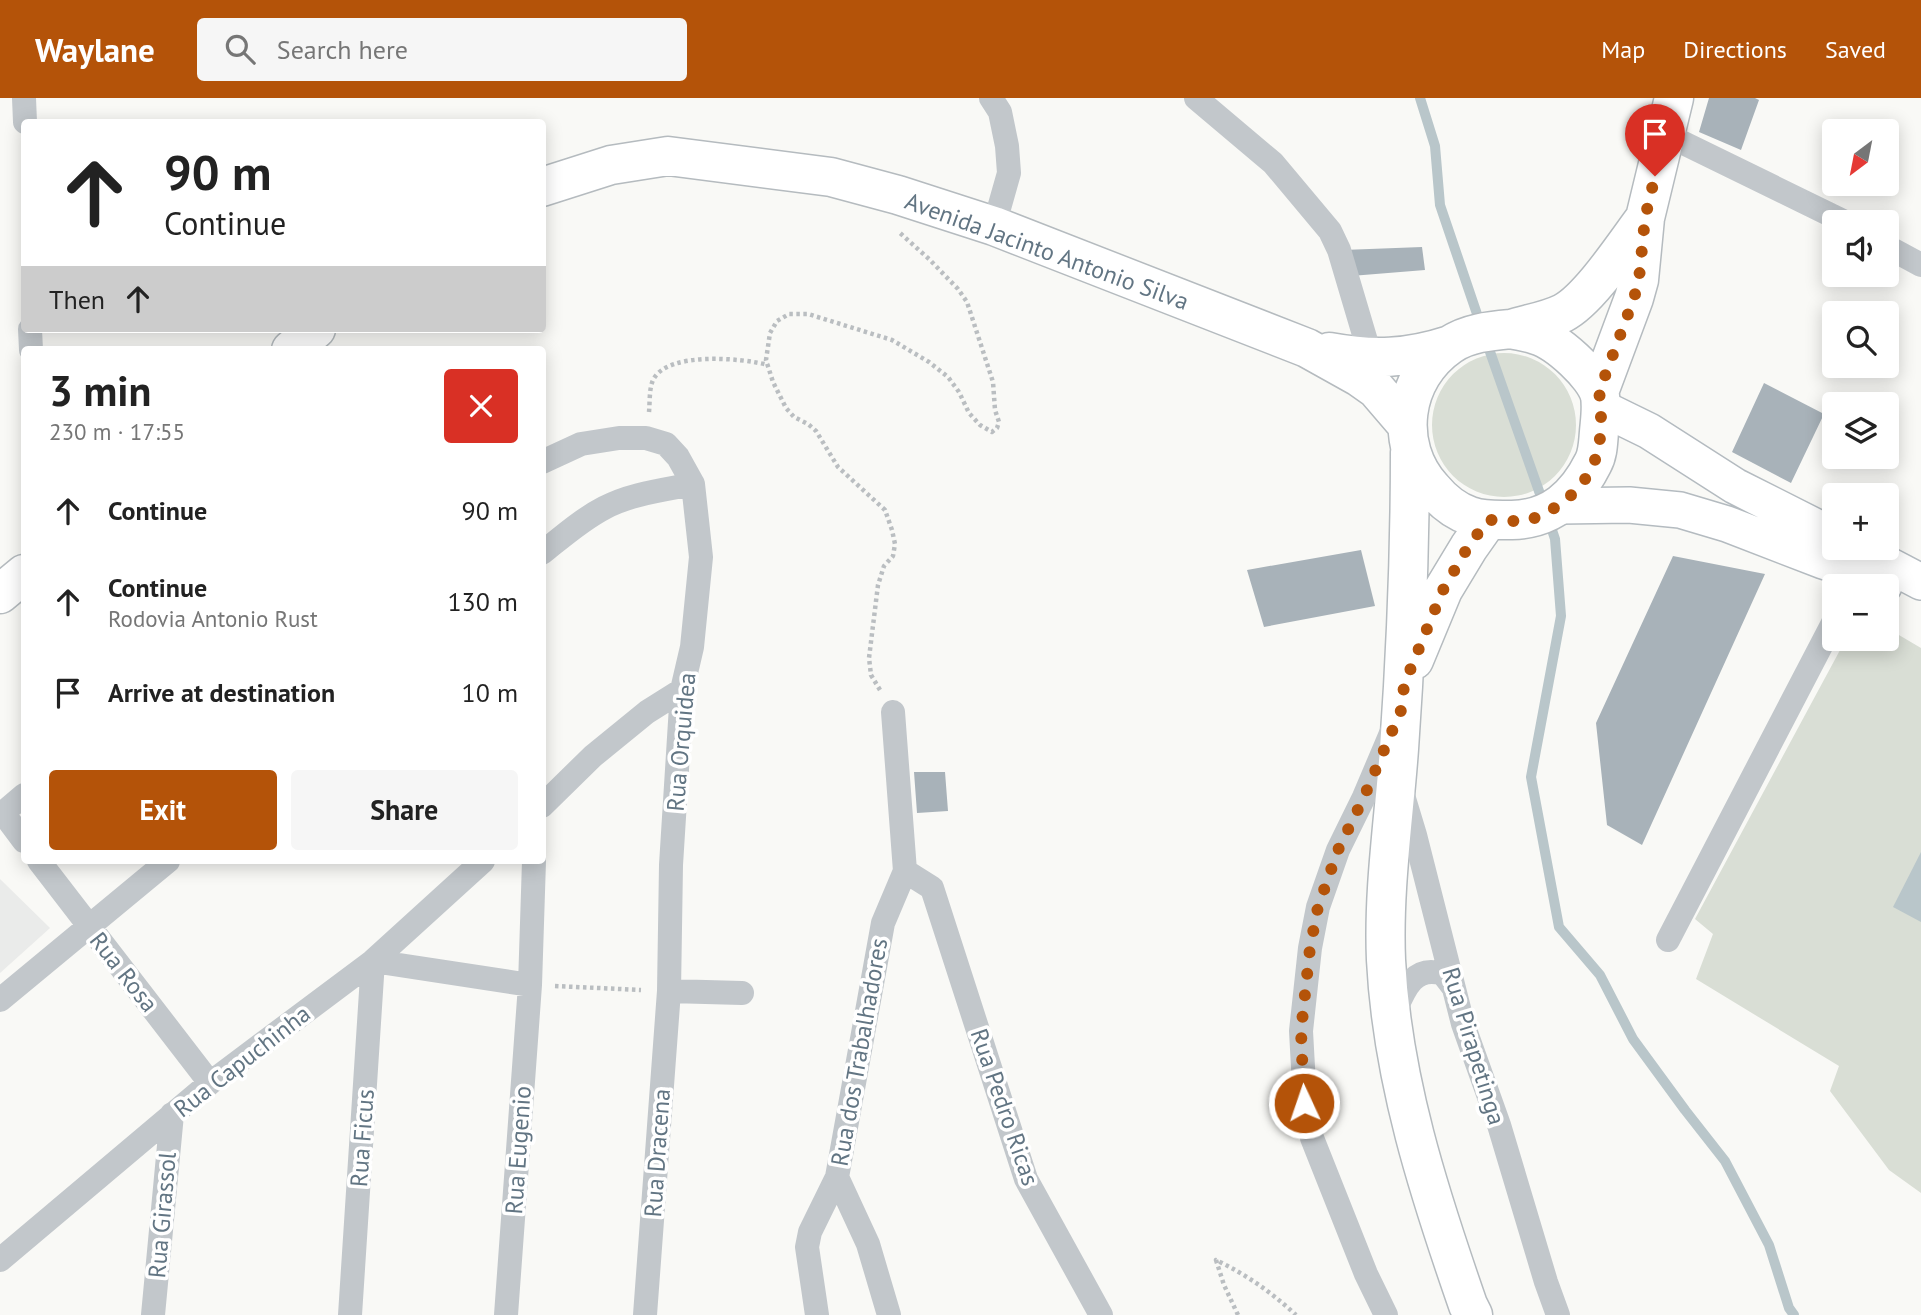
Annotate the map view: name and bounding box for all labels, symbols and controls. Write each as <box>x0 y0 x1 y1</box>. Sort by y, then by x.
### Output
search box <box>197 18 687 81</box>
text: Waylane <box>35 28 155 71</box>
icon: search <box>221 30 259 68</box>
text: Search here <box>277 33 408 66</box>
text: Map <box>1601 34 1645 65</box>
text: Directions <box>1683 34 1787 65</box>
text: Saved <box>1825 34 1886 65</box>
pin <box>1625 104 1685 176</box>
icon: arrive <box>1636 115 1674 153</box>
north arrow <box>1822 119 1899 196</box>
map controls <box>1822 119 1899 651</box>
text: 90 m <box>164 140 271 204</box>
icon: ahead <box>49 147 140 238</box>
street label: Avenida Jacinto Antonio Silva <box>901 185 1193 317</box>
text: Continue <box>164 202 286 244</box>
button: sound <box>1822 210 1899 287</box>
icon: ahead <box>119 280 157 318</box>
text: Then <box>49 283 105 316</box>
button: search <box>1822 301 1899 378</box>
text: 3 min <box>49 363 151 418</box>
button: close <box>444 369 518 443</box>
button: layers <box>1822 392 1899 469</box>
text: 230 m · 17:55 <box>49 417 185 446</box>
button: + <box>1822 483 1899 560</box>
icon: ahead <box>49 492 87 530</box>
text: Continue <box>108 494 207 527</box>
text: 90 m <box>462 494 518 527</box>
text: Continue <box>108 571 207 604</box>
button: − <box>1822 574 1899 651</box>
icon: ahead <box>49 583 87 621</box>
text: 130 m <box>447 585 518 618</box>
text: Rodovia Antonio Rust <box>108 604 318 633</box>
street label: Rua Orquidea <box>659 671 703 813</box>
icon: arrive <box>49 674 87 712</box>
text: Arrive at destination <box>108 676 335 709</box>
text: 10 m <box>462 676 518 709</box>
button: Exit <box>49 770 277 850</box>
button: Share <box>291 770 518 850</box>
street label: Rua Rosa <box>83 926 165 1018</box>
street label: Rua dos Trabalhadores <box>824 936 894 1168</box>
street label: Rua Pirapetinga <box>1435 964 1513 1128</box>
street label: Rua Capuchinha <box>167 998 317 1124</box>
street label: Rua Pedro Ricas <box>964 1024 1046 1190</box>
position arrow <box>1267 1066 1341 1140</box>
street label: Rua Eugenio <box>498 1085 538 1215</box>
street label: Rua Ficus <box>343 1088 381 1188</box>
street label: Rua Dracena <box>637 1088 677 1218</box>
street label: Rua Girassol <box>141 1151 183 1279</box>

